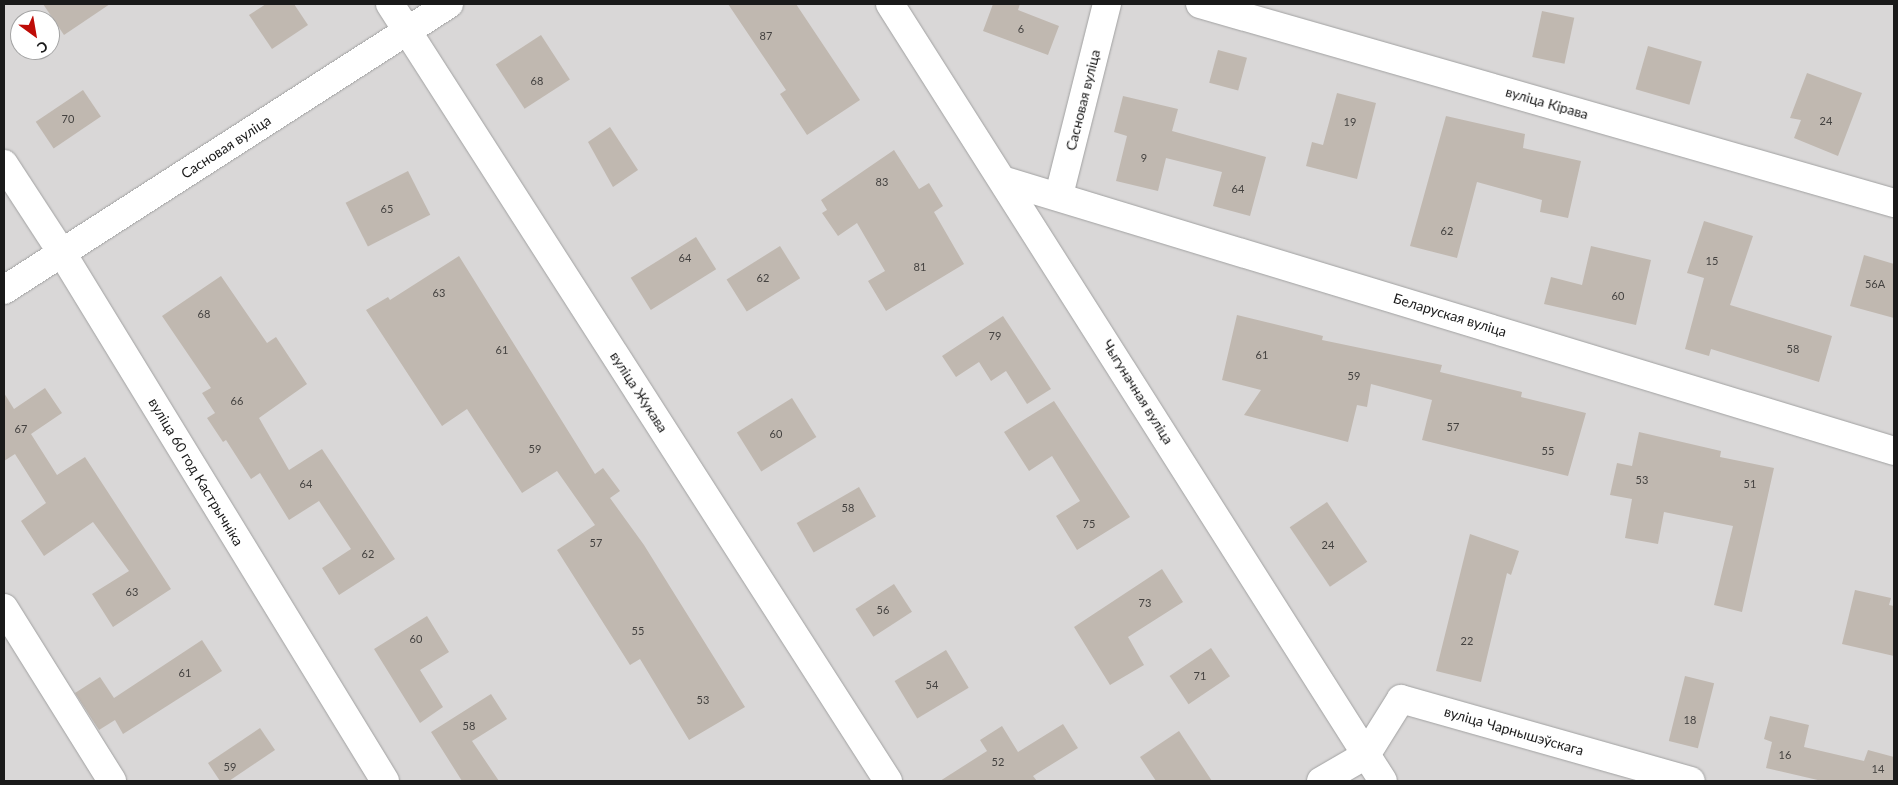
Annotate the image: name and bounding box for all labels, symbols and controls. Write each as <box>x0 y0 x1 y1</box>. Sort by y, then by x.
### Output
north arrow <box>10 10 60 60</box>
house number: 6 <box>1018 22 1024 36</box>
house number: 87 <box>760 29 772 43</box>
text: С <box>34 38 51 57</box>
street label: Сасновая вуліца <box>1062 48 1104 152</box>
house number: 68 <box>531 74 543 88</box>
street label: вуліца Кірава <box>1504 83 1590 123</box>
house number: 70 <box>62 112 74 126</box>
street label: Сасновая вуліца <box>178 112 274 182</box>
house number: 24 <box>1820 114 1832 128</box>
house number: 19 <box>1344 115 1356 129</box>
house number: 9 <box>1141 151 1147 165</box>
house number: 83 <box>876 175 888 189</box>
house number: 64 <box>1232 182 1244 196</box>
house number: 65 <box>381 202 393 216</box>
house number: 62 <box>1441 224 1453 238</box>
house number: 64 <box>679 251 691 265</box>
house number: 15 <box>1706 254 1718 268</box>
house number: 81 <box>914 260 926 274</box>
house number: 62 <box>757 271 769 285</box>
house number: 56А <box>1865 277 1885 291</box>
house number: 63 <box>433 286 445 300</box>
house number: 60 <box>1612 289 1624 303</box>
street label: Беларуская вуліца <box>1391 290 1509 340</box>
house number: 68 <box>198 307 210 321</box>
house number: 79 <box>989 329 1001 343</box>
street label: Чыгуначная вуліца <box>1099 337 1177 447</box>
house number: 58 <box>1787 342 1799 356</box>
house number: 61 <box>496 343 508 357</box>
street label: вуліца Жукава <box>607 348 671 436</box>
house number: 61 <box>1256 348 1268 362</box>
house number: 59 <box>1348 369 1360 383</box>
house number: 66 <box>231 394 243 408</box>
street label: вуліца 60 год Кастрычніка <box>145 395 247 549</box>
house number: 57 <box>1447 420 1459 434</box>
house number: 67 <box>15 422 27 436</box>
house number: 60 <box>770 427 782 441</box>
house number: 59 <box>529 442 541 456</box>
house number: 55 <box>1542 444 1554 458</box>
house number: 53 <box>1636 473 1648 487</box>
house number: 64 <box>300 477 312 491</box>
house number: 51 <box>1744 477 1756 491</box>
house number: 58 <box>842 501 854 515</box>
house number: 75 <box>1083 517 1095 531</box>
house number: 57 <box>590 536 602 550</box>
house number: 24 <box>1322 538 1334 552</box>
house number: 62 <box>362 547 374 561</box>
house number: 63 <box>126 585 138 599</box>
house number: 73 <box>1139 596 1151 610</box>
house number: 56 <box>877 603 889 617</box>
house number: 55 <box>632 624 644 638</box>
house number: 60 <box>410 632 422 646</box>
house number: 22 <box>1461 634 1473 648</box>
house number: 61 <box>179 666 191 680</box>
house number: 71 <box>1194 669 1206 683</box>
house number: 54 <box>926 678 938 692</box>
house number: 53 <box>697 693 709 707</box>
street label: вуліца Чарнышэўскага <box>1442 703 1586 759</box>
house number: 18 <box>1684 713 1696 727</box>
house number: 58 <box>463 719 475 733</box>
house number: 16 <box>1779 748 1791 762</box>
house number: 52 <box>992 755 1004 769</box>
house number: 59 <box>224 760 236 774</box>
house number: 14 <box>1872 762 1884 776</box>

